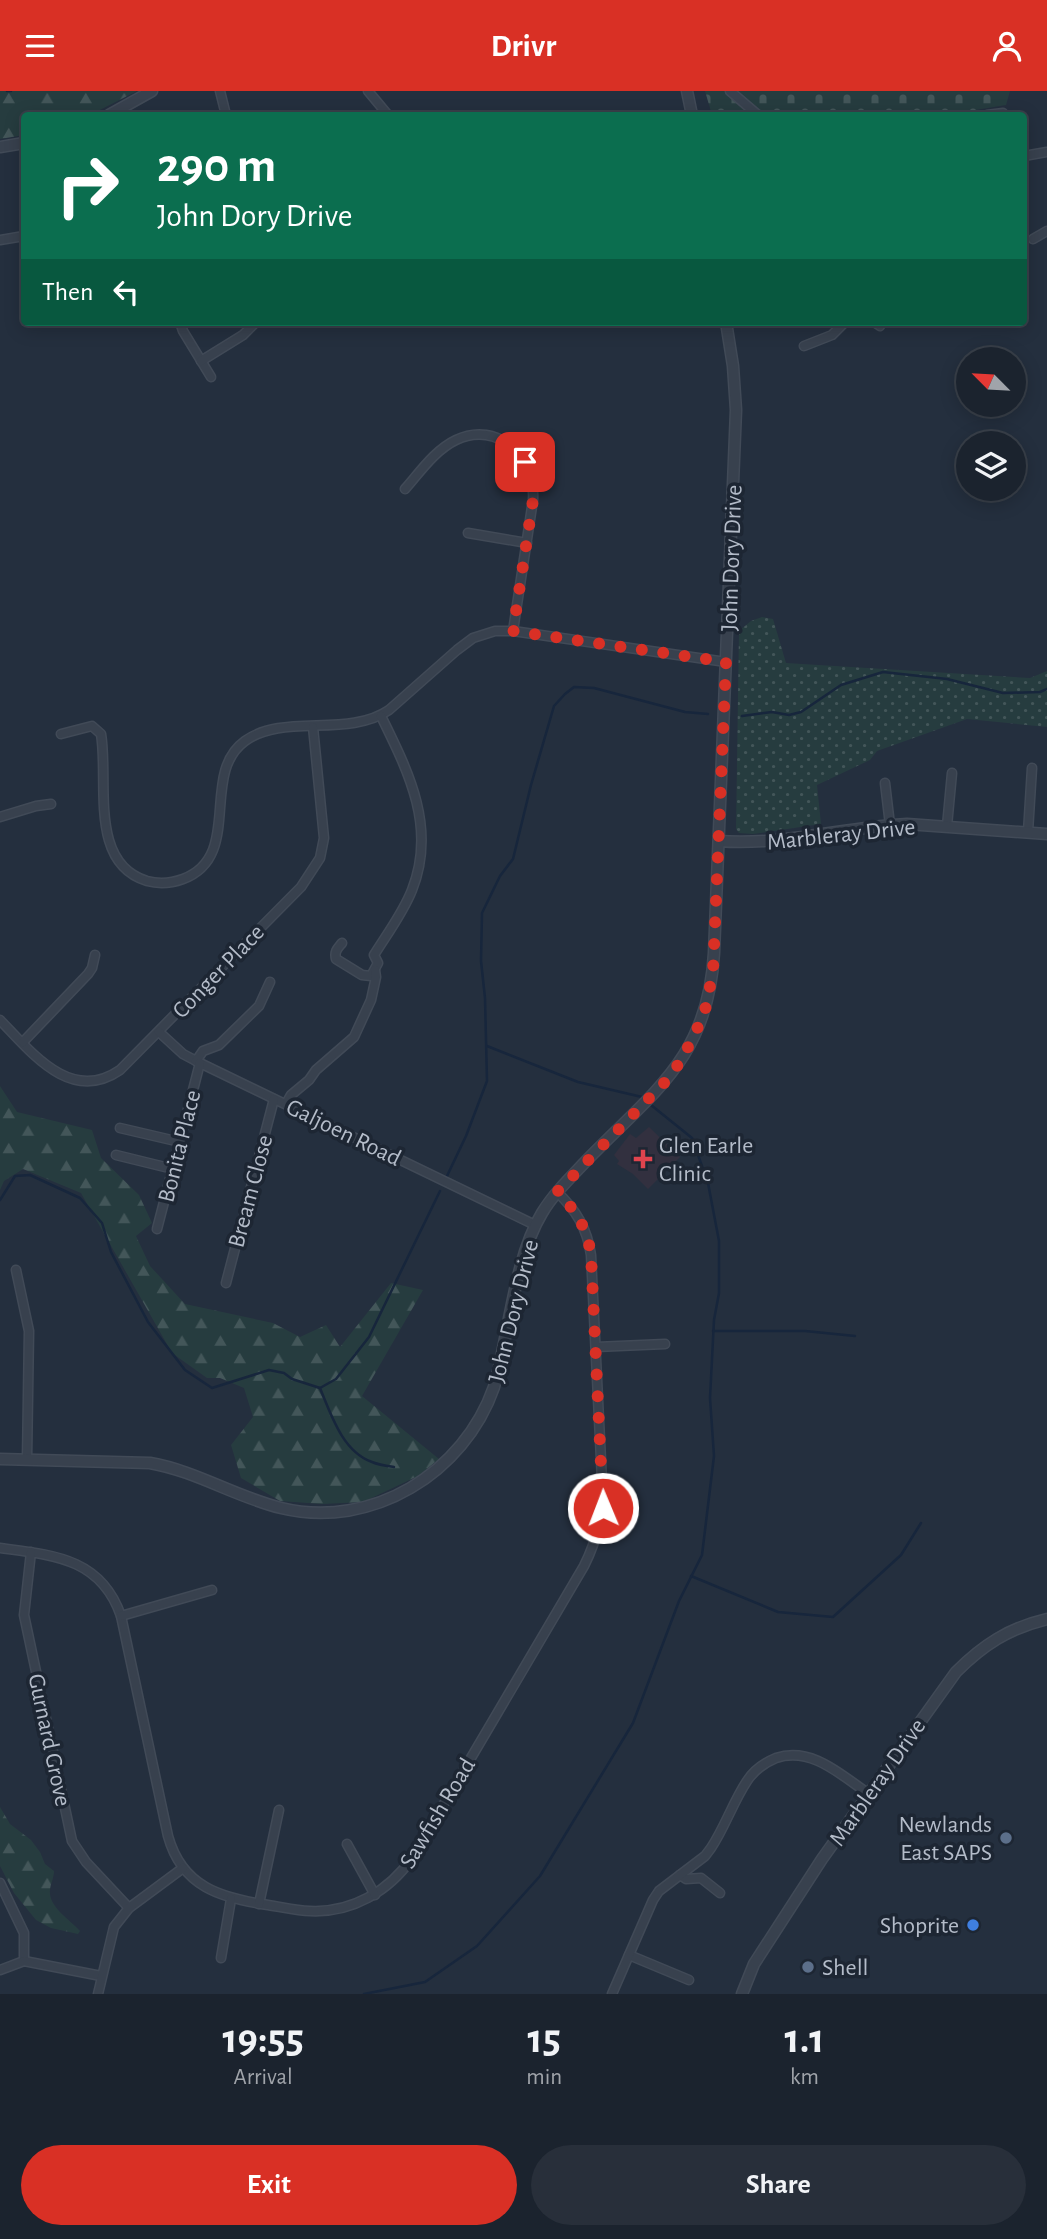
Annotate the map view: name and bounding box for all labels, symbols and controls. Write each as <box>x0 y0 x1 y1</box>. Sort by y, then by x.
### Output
icon: menu <box>21 27 59 65</box>
icon: person <box>988 27 1026 65</box>
text: Drivr <box>491 30 556 62</box>
icon: right <box>42 140 133 231</box>
text: 290 m <box>157 142 276 191</box>
text: John Dory Drive <box>157 200 352 232</box>
icon: left <box>107 273 145 311</box>
text: Then <box>42 279 93 305</box>
north arrow <box>956 347 1026 417</box>
map controls <box>956 347 1026 501</box>
button: layers <box>956 431 1026 501</box>
pin <box>495 432 555 492</box>
icon: arrive <box>506 443 544 481</box>
street label: John Dory Drive <box>717 484 747 632</box>
street label: Marbleray Drive <box>766 815 916 855</box>
street label: Conger Place <box>168 920 269 1023</box>
street label: Bonita Place <box>154 1088 206 1205</box>
street label: Galjoen Road <box>282 1095 405 1171</box>
street label: Bream Close <box>224 1132 278 1250</box>
place label: Glen Earle Clinic <box>659 1134 753 1186</box>
marker: Glen Earle Clinic <box>633 1149 653 1169</box>
street label: John Dory Drive <box>485 1237 543 1385</box>
position arrow <box>566 1471 640 1545</box>
street label: Gurnard Grove <box>23 1672 75 1809</box>
street label: Marbleray Drive <box>825 1715 930 1851</box>
street label: Sawfish Road <box>396 1754 480 1873</box>
place label: Newlands East SAPS <box>898 1813 992 1865</box>
marker: Newlands East SAPS <box>998 1830 1014 1846</box>
place label: Shoprite <box>880 1914 959 1938</box>
marker: Shoprite <box>965 1917 981 1933</box>
place label: Shell <box>822 1956 869 1980</box>
marker: Shell <box>800 1959 816 1975</box>
text: 19:55 <box>222 2018 304 2060</box>
text: 15 <box>528 2018 561 2060</box>
text: 1.1 <box>785 2018 824 2060</box>
text: Arrival <box>234 2066 293 2089</box>
text: min <box>526 2066 562 2089</box>
text: km <box>790 2066 819 2089</box>
button: Exit <box>21 2145 517 2225</box>
button: Share <box>531 2145 1026 2225</box>

